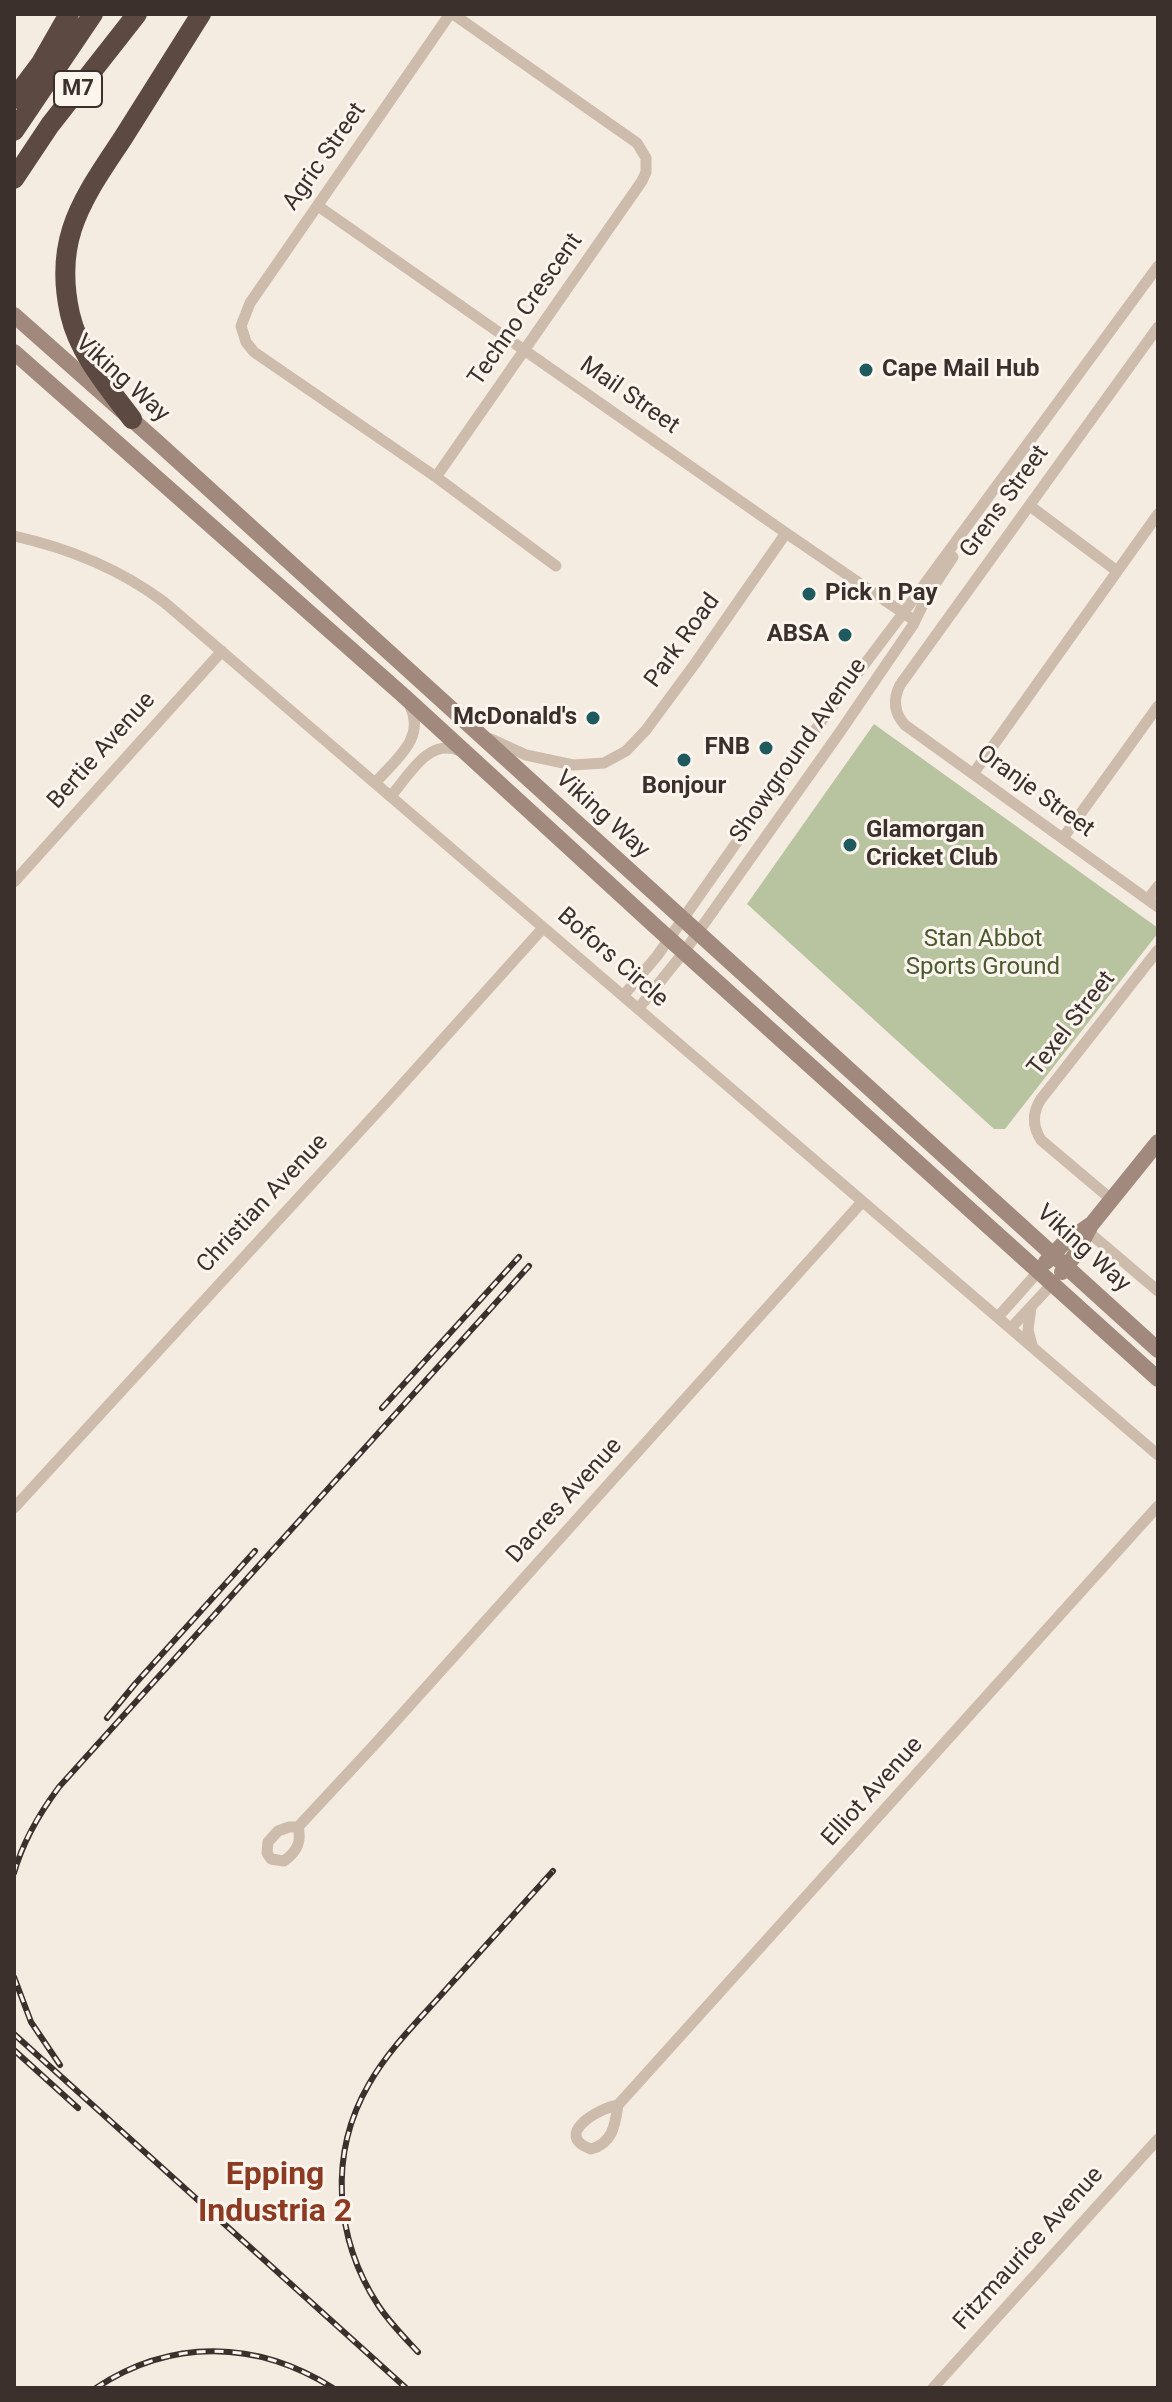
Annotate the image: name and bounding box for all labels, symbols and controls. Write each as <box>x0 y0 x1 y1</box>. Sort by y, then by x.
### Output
road number: M7 <box>54 71 102 107</box>
street label: Agric Street <box>277 98 373 216</box>
street label: Techno Crescent <box>463 228 589 392</box>
street label: Viking Way <box>69 329 175 429</box>
street label: Mail Street <box>574 351 684 441</box>
place label: Cape Mail Hub <box>882 356 1039 384</box>
marker: Cape Mail Hub <box>857 361 875 379</box>
street label: Grens Street <box>955 440 1055 564</box>
place label: Pick n Pay <box>825 580 938 608</box>
marker: Pick n Pay <box>800 585 818 603</box>
street label: Park Road <box>639 588 727 694</box>
place label: ABSA <box>767 621 829 649</box>
marker: ABSA <box>836 626 854 644</box>
street label: Showground Avenue <box>724 653 874 849</box>
street label: Bertie Avenue <box>42 687 162 815</box>
place label: McDonald's <box>453 704 577 732</box>
marker: McDonald's <box>584 709 602 727</box>
place label: FNB <box>705 734 750 762</box>
marker: FNB <box>757 739 775 757</box>
street label: Oranje Street <box>971 740 1099 844</box>
marker: Bonjour <box>675 751 693 769</box>
street label: Viking Way <box>549 765 655 865</box>
place label: Bonjour <box>642 773 726 801</box>
place label: Glamorgan Cricket Club <box>866 817 998 873</box>
marker: Glamorgan Cricket Club <box>841 836 859 854</box>
street label: Bofors Circle <box>551 902 673 1014</box>
park label: Stan Abbot Sports Ground <box>906 926 1060 982</box>
street label: Texel Street <box>1022 966 1122 1082</box>
street label: Christian Avenue <box>191 1128 335 1280</box>
street label: Viking Way <box>1030 1199 1136 1299</box>
street label: Dacres Avenue <box>501 1432 629 1570</box>
street label: Elliot Avenue <box>816 1731 930 1853</box>
district label: Epping Industria 2 <box>198 2157 352 2232</box>
street label: Fitzmaurice Avenue <box>948 2161 1110 2337</box>

